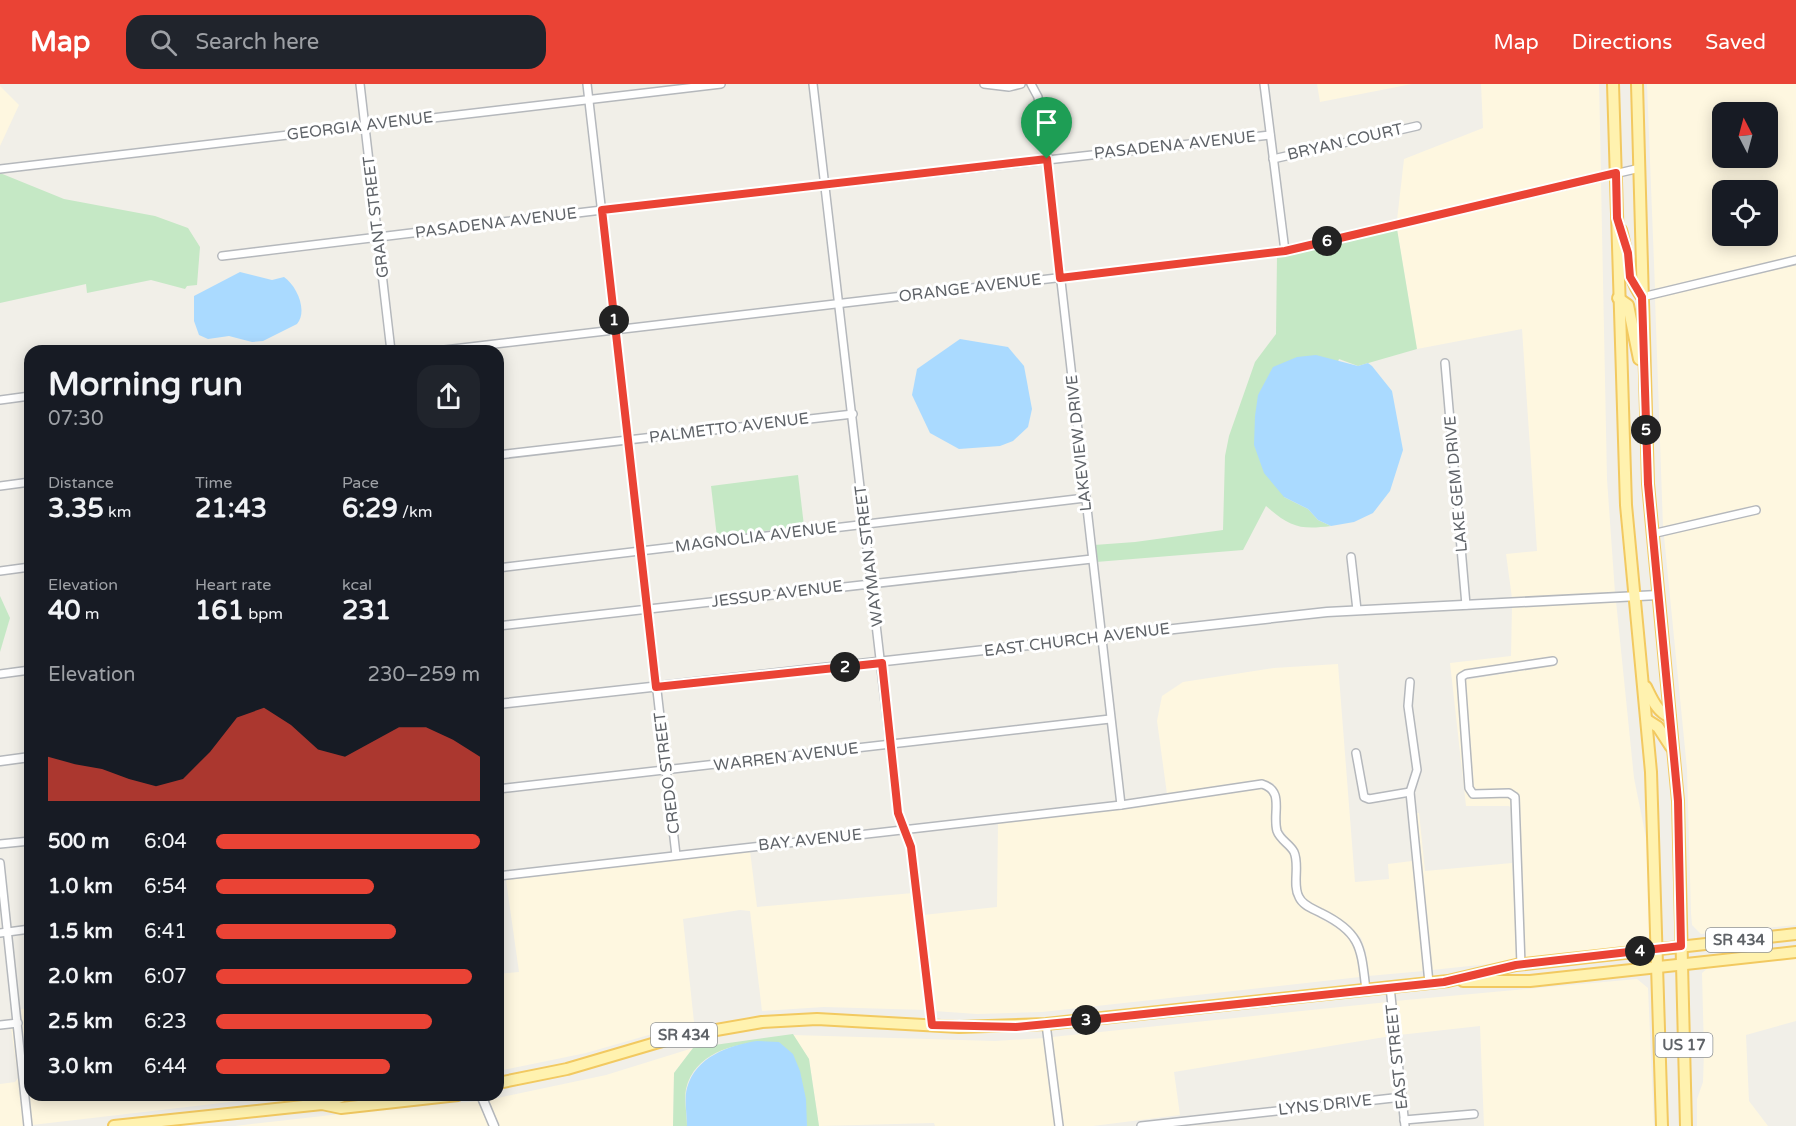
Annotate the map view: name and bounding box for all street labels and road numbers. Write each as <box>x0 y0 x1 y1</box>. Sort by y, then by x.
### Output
street label: GEORGIA AVENUE <box>286 107 434 145</box>
street label: BRYAN COURT <box>1285 119 1405 165</box>
street label: PASADENA AVENUE <box>1093 127 1257 163</box>
street label: GRANT STREET <box>359 155 393 279</box>
street label: PASADENA AVENUE <box>414 203 578 243</box>
street label: ORANGE AVENUE <box>898 269 1042 307</box>
street label: LAKEVIEW DRIVE <box>1062 374 1096 512</box>
street label: PALMETTO AVENUE <box>648 408 810 448</box>
street label: LAKE GEM DRIVE <box>1440 415 1472 553</box>
street label: WAYMAN STREET <box>850 484 888 628</box>
street label: MAGNOLIA AVENUE <box>674 517 838 557</box>
street label: JESSUP AVENUE <box>710 576 844 612</box>
street label: EAST CHURCH AVENUE <box>983 619 1171 661</box>
street label: CREDO STREET <box>650 711 684 835</box>
street label: WARREN AVENUE <box>712 738 860 776</box>
street label: BAY AVENUE <box>757 825 863 855</box>
road number: SR 434 <box>1706 928 1772 952</box>
street label: EAST STREET <box>1381 1003 1412 1111</box>
road number: SR 434 <box>651 1023 717 1047</box>
road number: US 17 <box>1656 1033 1712 1057</box>
street label: LYNS DRIVE <box>1277 1090 1373 1120</box>

